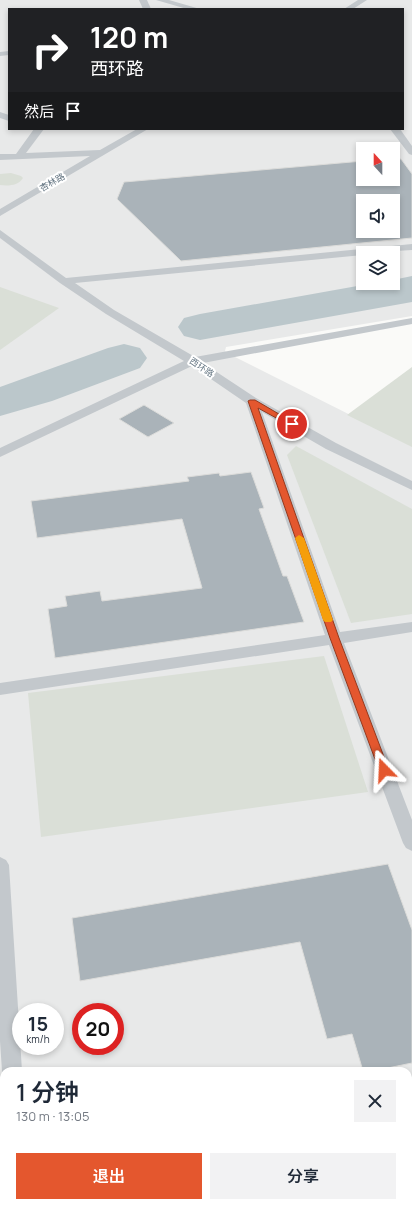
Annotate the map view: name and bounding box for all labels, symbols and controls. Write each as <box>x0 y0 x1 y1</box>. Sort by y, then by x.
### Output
text: 120 m <box>90 18 168 56</box>
icon: right <box>24 24 76 76</box>
text: 西环路 <box>90 56 144 80</box>
icon: arrive <box>62 100 84 122</box>
text: 然后 <box>24 101 54 122</box>
north arrow <box>356 142 400 186</box>
map controls <box>356 142 400 290</box>
street label: 杏林路 <box>37 170 67 194</box>
button: sound <box>356 194 400 238</box>
button: layers <box>356 246 400 290</box>
street label: 西环路 <box>187 354 217 380</box>
pin <box>275 407 309 441</box>
icon: arrive <box>281 413 303 435</box>
position arrow <box>363 749 405 791</box>
speed limit sign: 20 <box>72 1003 124 1055</box>
text: 15 <box>28 1010 48 1037</box>
text: km/h <box>26 1032 50 1046</box>
text: 1 分钟 <box>16 1075 79 1108</box>
button: close <box>354 1080 396 1122</box>
text: 130 m · 13:05 <box>16 1107 90 1125</box>
button: 退出 <box>16 1153 202 1199</box>
button: 分享 <box>210 1153 396 1199</box>

